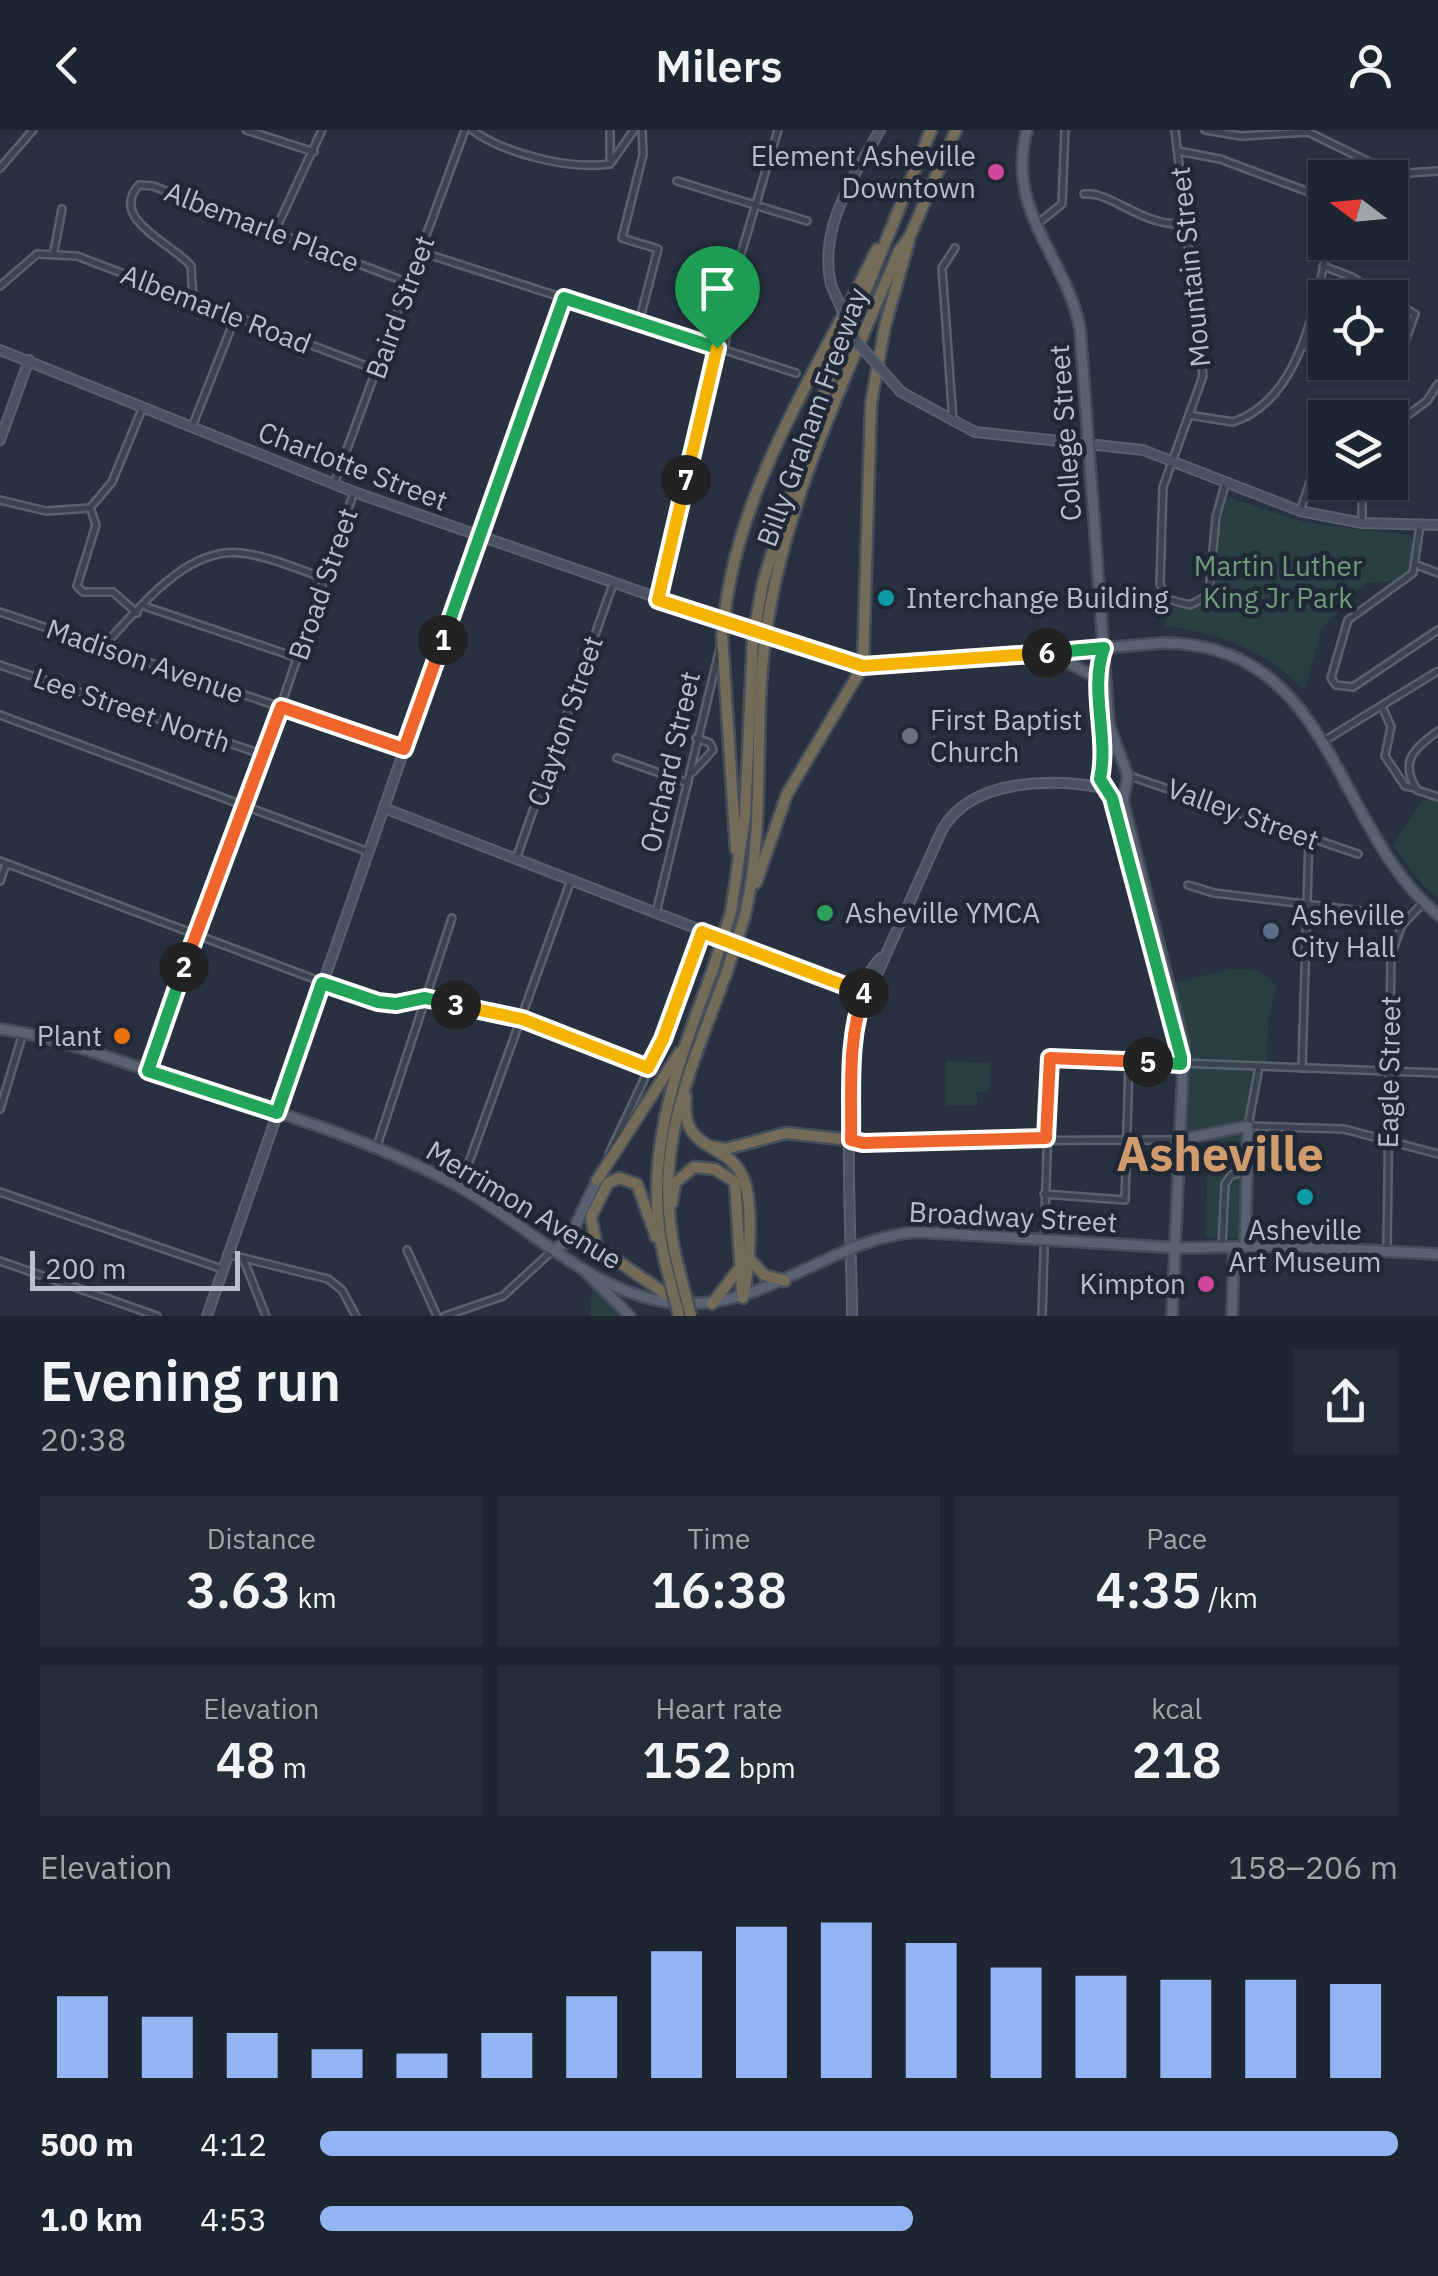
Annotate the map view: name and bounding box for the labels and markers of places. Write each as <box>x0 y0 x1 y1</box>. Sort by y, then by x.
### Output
place label: Element Asheville Downtown <box>751 137 976 206</box>
marker: Element Asheville Downtown <box>985 161 1007 183</box>
pin <box>675 246 760 349</box>
pin: 7 <box>661 455 711 505</box>
place label: Interchange Building <box>906 579 1169 616</box>
marker: Interchange Building <box>875 587 897 609</box>
pin: 1 <box>418 615 468 665</box>
pin: 6 <box>1022 628 1072 678</box>
place label: First Baptist Church <box>930 701 1082 770</box>
marker: First Baptist Church <box>899 725 921 747</box>
place label: Asheville YMCA <box>845 894 1040 931</box>
place label: Asheville City Hall <box>1291 896 1405 965</box>
marker: Asheville YMCA <box>814 902 836 924</box>
marker: Asheville City Hall <box>1260 920 1282 942</box>
pin: 2 <box>159 942 209 992</box>
pin: 4 <box>839 968 889 1018</box>
pin: 3 <box>431 980 481 1030</box>
place label: Plant <box>37 1017 102 1054</box>
marker: Plant <box>111 1025 133 1047</box>
pin: 5 <box>1123 1037 1173 1087</box>
marker: Asheville Art Museum <box>1294 1186 1316 1208</box>
place label: Asheville Art Museum <box>1229 1211 1381 1280</box>
place label: Kimpton <box>1079 1265 1186 1302</box>
marker: Kimpton <box>1195 1273 1217 1295</box>

